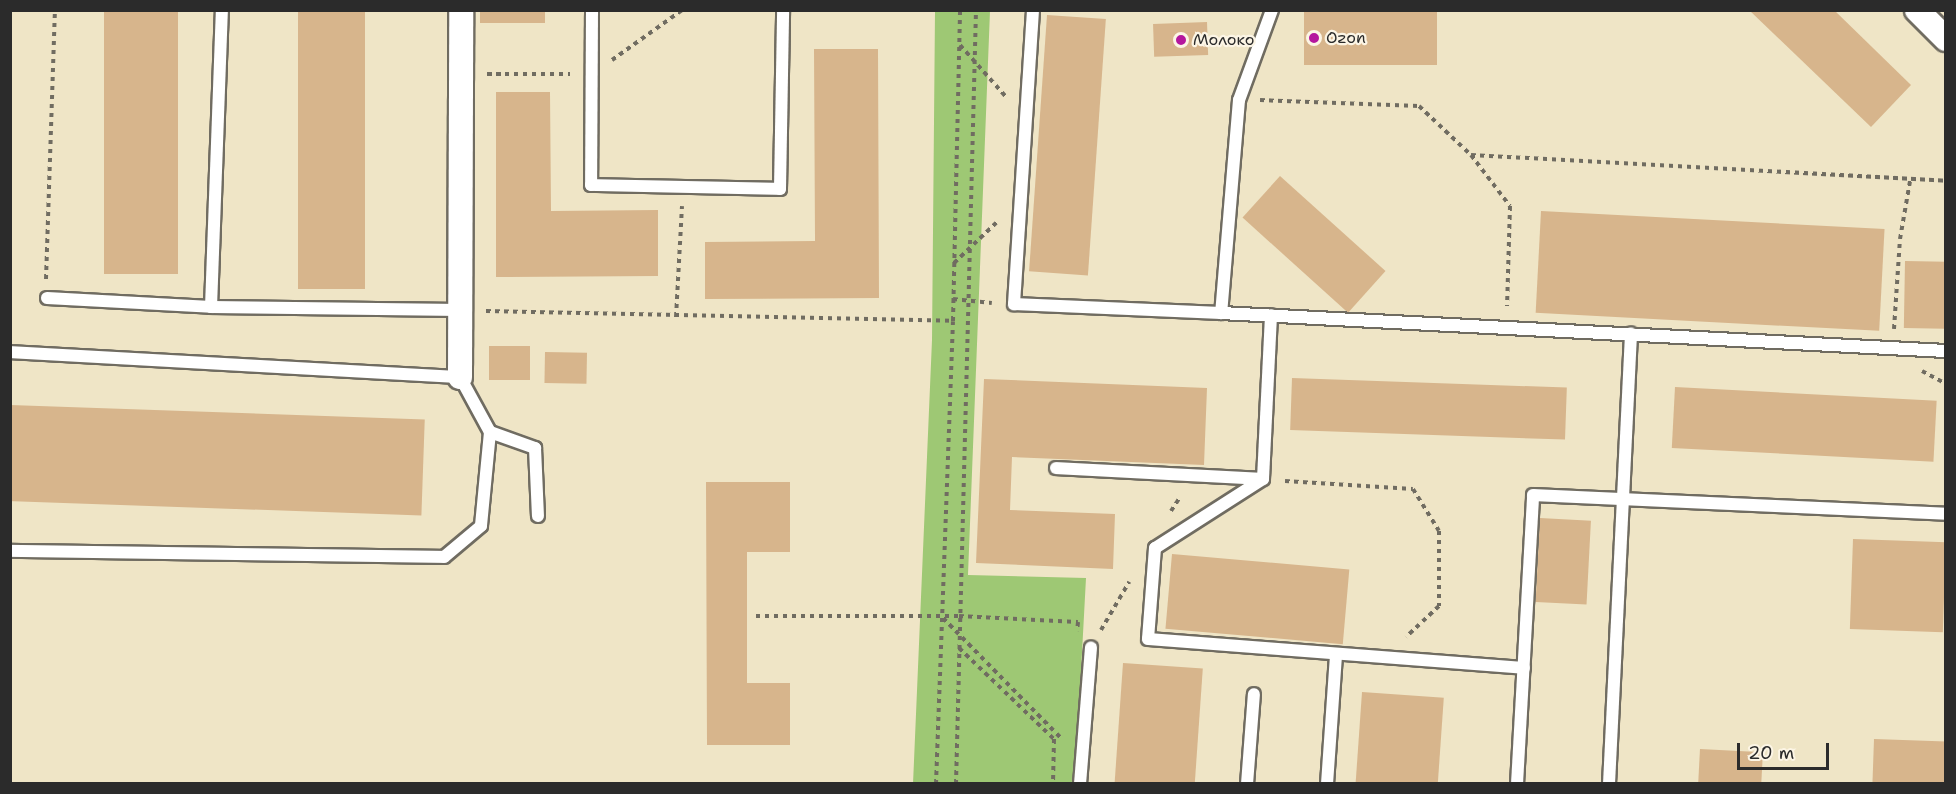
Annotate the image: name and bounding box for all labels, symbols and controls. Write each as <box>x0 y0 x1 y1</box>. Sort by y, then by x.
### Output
place label: Ozon <box>1326 28 1366 48</box>
place label: Молоко <box>1193 30 1254 50</box>
marker: Ozon <box>1307 31 1321 45</box>
marker: Молоко <box>1174 33 1188 47</box>
scale bar <box>1740 731 1832 769</box>
text: 20 m <box>1748 741 1794 765</box>

